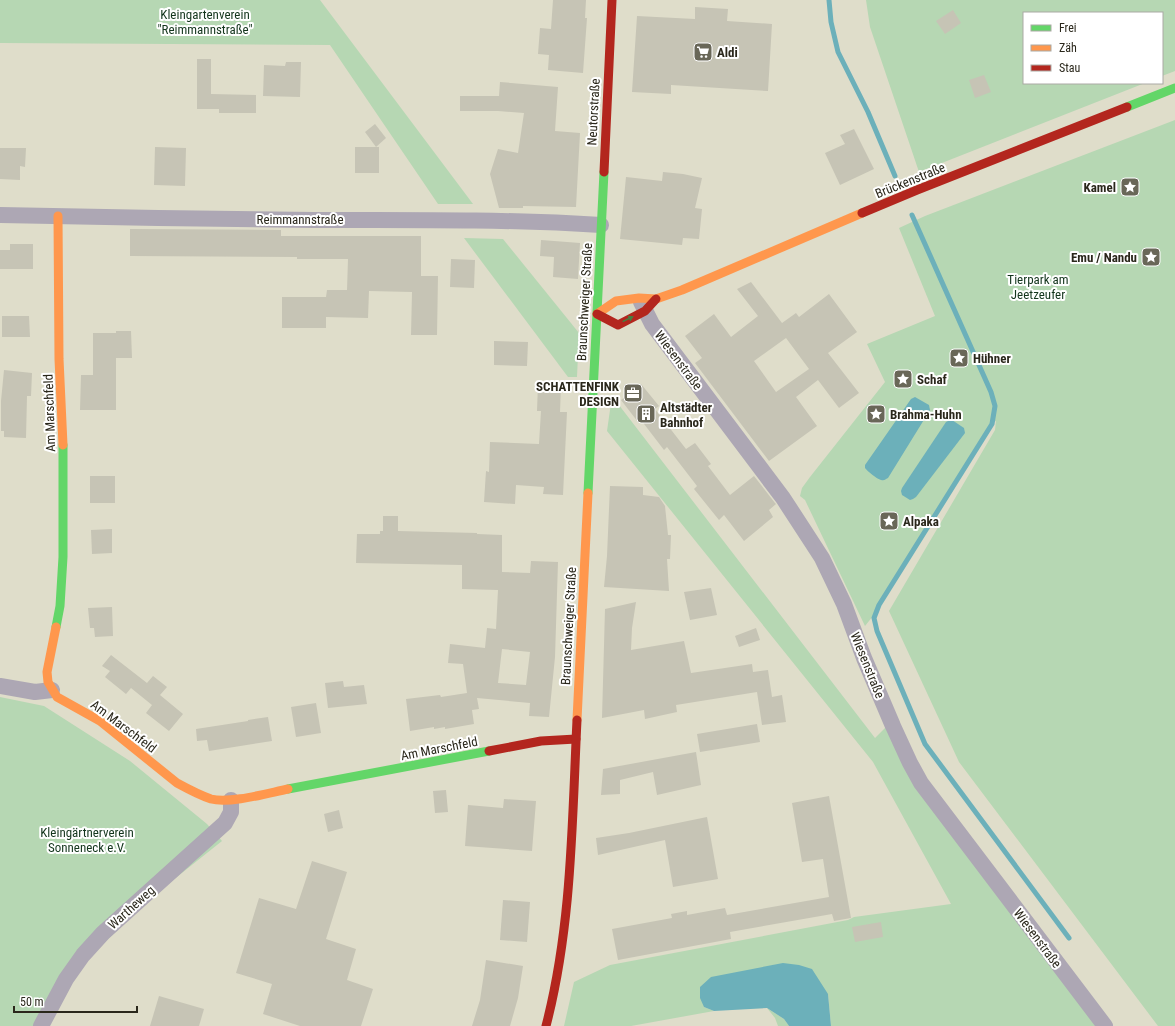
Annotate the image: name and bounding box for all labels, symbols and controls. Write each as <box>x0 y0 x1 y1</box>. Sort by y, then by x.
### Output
park label: Kleingartenverein "Reimmannstraße" <box>157 7 253 37</box>
legend <box>1023 12 1163 84</box>
text: Frei <box>1059 21 1077 35</box>
supermarket icon: Aldi <box>692 41 714 63</box>
text: Zäh <box>1059 41 1077 55</box>
place label: Aldi <box>717 45 738 60</box>
text: Stau <box>1059 61 1081 75</box>
street label: Neutorstraße <box>584 78 603 146</box>
street label: Brückenstraße <box>873 160 947 201</box>
place icon: Kamel <box>1119 176 1141 198</box>
place label: Kamel <box>1084 180 1116 195</box>
street label: Reimmannstraße <box>257 212 343 227</box>
street label: Braunschweiger Straße <box>574 243 595 361</box>
place icon: Emu / Nandu <box>1140 246 1162 268</box>
place label: Emu / Nandu <box>1071 250 1137 265</box>
park label: Tierpark am Jeetzeufer <box>1007 272 1069 302</box>
one-way arrow <box>623 316 634 322</box>
street label: Wiesenstraße <box>652 328 706 393</box>
place icon: Hühner <box>948 347 970 369</box>
place label: Hühner <box>973 351 1011 366</box>
place icon: Schaf <box>892 368 914 390</box>
place label: Schaf <box>917 372 948 387</box>
street label: Am Marschfeld <box>41 374 58 452</box>
place label: SCHATTENFINK DESIGN <box>536 379 620 409</box>
office icon: SCHATTENFINK DESIGN <box>622 382 644 404</box>
place label: Altstädter Bahnhof <box>660 400 713 430</box>
building icon: Altstädter Bahnhof <box>635 403 657 425</box>
place icon: Brahma-Huhn <box>865 403 887 425</box>
place label: Brahma-Huhn <box>890 407 962 422</box>
place icon: Alpaka <box>878 510 900 532</box>
place label: Alpaka <box>903 514 939 529</box>
street label: Braunschweiger Straße <box>558 567 579 685</box>
street label: Wiesenstraße <box>847 630 888 700</box>
street label: Am Marschfeld <box>88 697 159 756</box>
street label: Am Marschfeld <box>399 734 479 763</box>
park label: Kleingärtnerverein Sonneneck e.V. <box>40 825 134 855</box>
street label: Wartheweg <box>105 883 158 932</box>
street label: Wiesenstraße <box>1011 906 1065 971</box>
scale bar <box>14 988 137 1014</box>
text: 50 m <box>20 995 44 1009</box>

